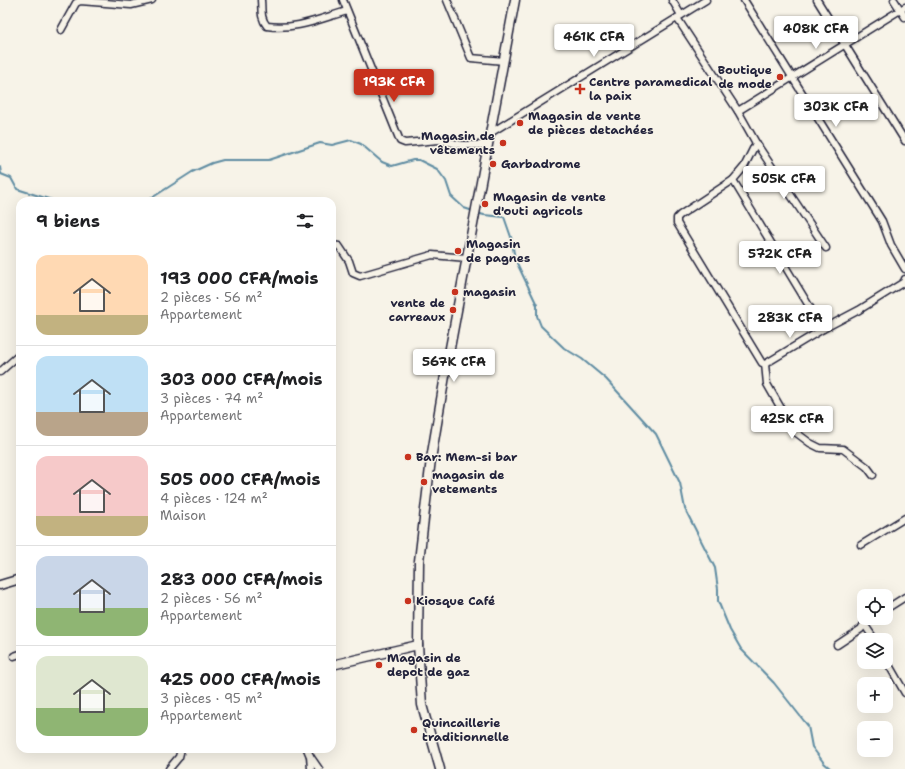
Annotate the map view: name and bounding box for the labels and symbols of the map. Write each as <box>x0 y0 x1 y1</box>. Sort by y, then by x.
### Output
pin: 408K CFA <box>775 16 857 50</box>
pin: 461K CFA <box>553 24 635 58</box>
place label: Boutique de mode <box>718 62 772 92</box>
pin: 193K CFA <box>353 69 435 103</box>
marker: Boutique de mode <box>775 72 785 82</box>
place label: Centre paramedical la paix <box>589 74 712 104</box>
marker: Centre paramedical la paix <box>574 83 586 95</box>
pin: 303K CFA <box>795 94 877 128</box>
place label: Magasin de vente de pièces detachées <box>528 108 654 138</box>
marker: Magasin de vente de pièces detachées <box>515 118 525 128</box>
place label: Magasin de vêtements <box>421 128 495 158</box>
marker: Magasin de vêtements <box>498 138 508 148</box>
place label: Garbadrome <box>501 156 581 172</box>
marker: Garbadrome <box>488 159 498 169</box>
pin: 505K CFA <box>743 166 825 200</box>
place label: Magasin de vente d'outi agricols <box>493 189 606 219</box>
marker: Magasin de vente d'outi agricols <box>480 199 490 209</box>
place label: Magasin de pagnes <box>466 236 530 266</box>
pin: 572K CFA <box>739 241 821 275</box>
marker: Magasin de pagnes <box>453 246 463 256</box>
place label: magasin <box>463 284 516 300</box>
marker: magasin <box>450 287 460 297</box>
place label: vente de carreaux <box>389 295 445 325</box>
marker: vente de carreaux <box>448 305 458 315</box>
pin: 283K CFA <box>749 305 831 339</box>
pin: 567K CFA <box>413 349 495 383</box>
pin: 425K CFA <box>751 406 833 440</box>
place label: Bar: Mem-si bar <box>416 449 518 465</box>
marker: Bar: Mem-si bar <box>403 452 413 462</box>
place label: magasin de vetements <box>432 467 504 497</box>
marker: magasin de vetements <box>419 477 429 487</box>
place label: Kiosque Café <box>416 593 495 609</box>
marker: Kiosque Café <box>403 596 413 606</box>
place label: Magasin de depot de gaz <box>387 650 470 680</box>
marker: Magasin de depot de gaz <box>374 660 384 670</box>
place label: Quincaillerie traditionnelle <box>422 715 509 745</box>
marker: Quincaillerie traditionnelle <box>409 725 419 735</box>

